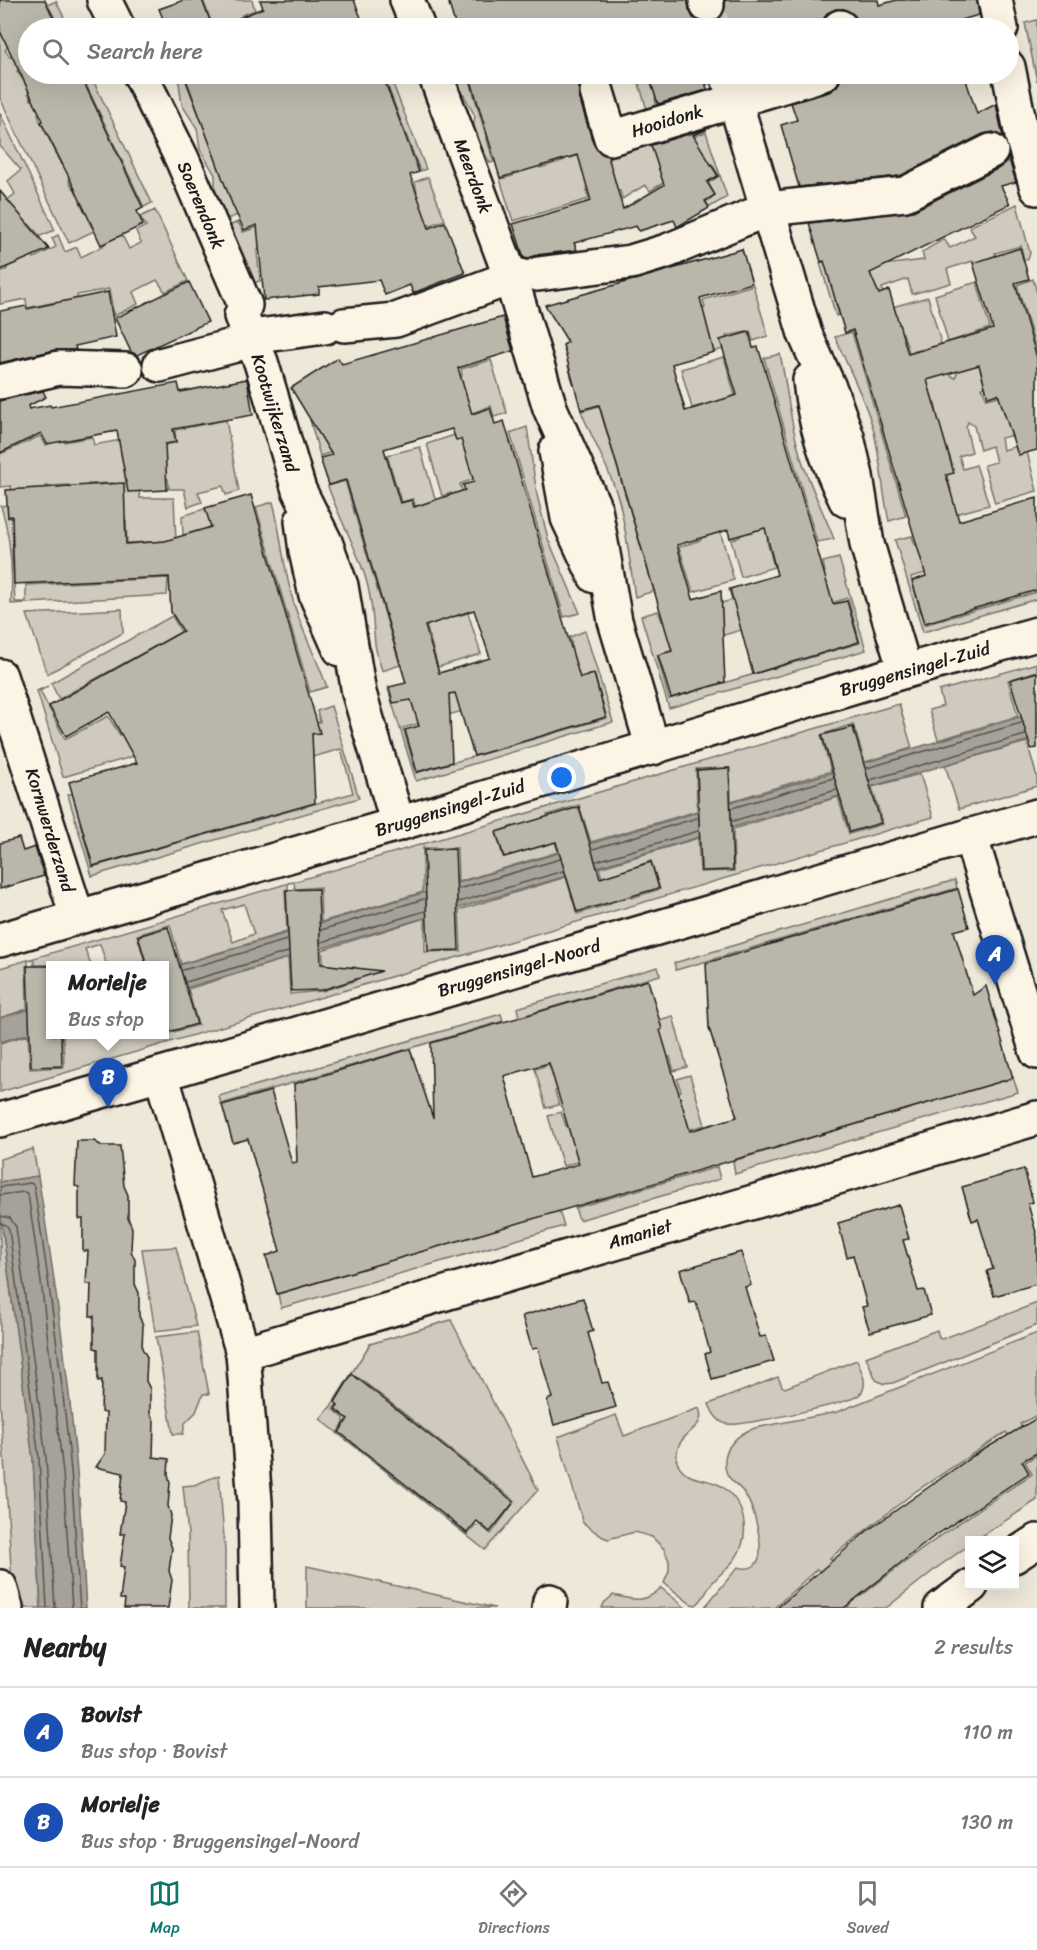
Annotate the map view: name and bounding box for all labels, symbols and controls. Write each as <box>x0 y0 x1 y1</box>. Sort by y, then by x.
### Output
search box <box>18 18 1019 84</box>
text: Search here <box>87 32 203 71</box>
icon: search <box>39 35 72 68</box>
street label: Hooidonk <box>627 95 707 147</box>
street label: Meerdonk <box>445 134 502 219</box>
street label: Soerendonk <box>168 156 234 255</box>
street label: Kootwijkerzand <box>242 350 309 478</box>
street label: Bruggensingel-Zuid <box>836 632 995 706</box>
your location <box>547 763 576 792</box>
street label: Kornwerderzand <box>16 764 85 898</box>
street label: Bruggensingel-Zuid <box>371 770 530 846</box>
street label: Bruggensingel-Noord <box>434 929 605 1007</box>
pin: A <box>976 936 1014 985</box>
popup <box>46 961 169 1039</box>
text: Morielje <box>68 963 147 1002</box>
text: Bus stop <box>68 1002 144 1037</box>
pin: B <box>88 1058 128 1108</box>
street label: Amaniet <box>603 1209 676 1259</box>
map controls <box>965 1536 1019 1590</box>
button: layers <box>965 1536 1019 1590</box>
text: Nearby <box>24 1624 106 1670</box>
text: 2 results <box>934 1630 1013 1665</box>
text: Bovist <box>81 1695 141 1734</box>
text: A <box>37 1715 50 1750</box>
text: 110 m <box>963 1715 1013 1750</box>
text: Bus stop · Bovist <box>81 1734 227 1769</box>
text: Morielje <box>81 1785 160 1824</box>
text: B <box>37 1805 50 1840</box>
text: 130 m <box>960 1805 1013 1840</box>
text: Bus stop · Bruggensingel-Noord <box>81 1824 359 1859</box>
tab: Map <box>148 1877 181 1942</box>
tab: Directions <box>478 1877 550 1942</box>
tab: Saved <box>846 1877 889 1942</box>

